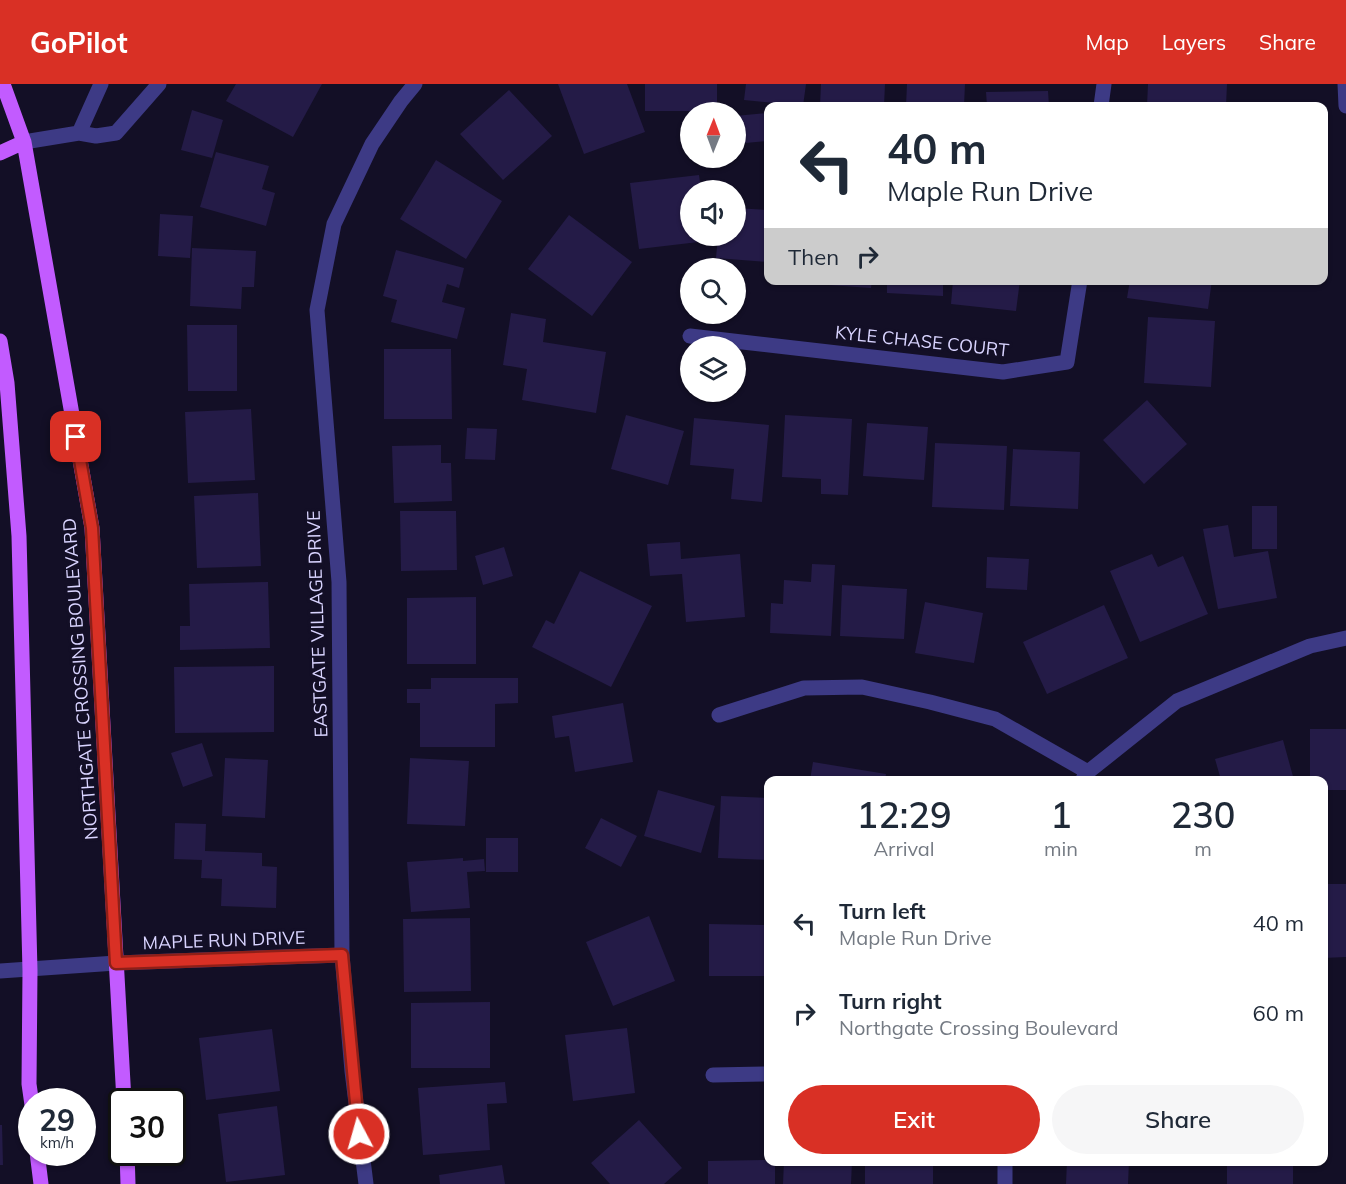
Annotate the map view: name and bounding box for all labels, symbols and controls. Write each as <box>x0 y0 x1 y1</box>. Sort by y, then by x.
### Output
text: GoPilot <box>30 25 128 60</box>
text: Map <box>1086 29 1129 55</box>
text: Layers <box>1162 29 1226 55</box>
text: Share <box>1259 29 1316 55</box>
north arrow <box>680 102 746 168</box>
map controls <box>680 102 746 402</box>
text: 40 m <box>887 122 987 175</box>
icon: left <box>788 126 866 204</box>
text: Maple Run Drive <box>887 174 1093 208</box>
button: sound <box>680 180 746 246</box>
icon: right <box>851 240 884 273</box>
text: Then <box>788 243 839 271</box>
button: search <box>680 258 746 324</box>
street label: KYLE CHASE COURT <box>834 320 1010 362</box>
button: layers <box>680 336 746 402</box>
pin <box>50 411 101 462</box>
icon: arrive <box>59 420 92 453</box>
street label: EASTGATE VILLAGE DRIVE <box>302 510 332 738</box>
street label: NORTHGATE CROSSING BOULEVARD <box>57 517 103 841</box>
text: 12:29 <box>857 792 951 837</box>
text: 1 <box>1050 792 1072 837</box>
text: 230 <box>1171 792 1235 837</box>
text: Arrival <box>873 836 935 861</box>
text: min <box>1044 836 1078 861</box>
text: m <box>1194 836 1212 861</box>
text: Turn left <box>839 897 926 925</box>
icon: left <box>788 907 821 940</box>
text: 40 m <box>1253 909 1304 937</box>
text: Maple Run Drive <box>839 925 992 950</box>
street label: MAPLE RUN DRIVE <box>142 926 306 954</box>
text: Turn right <box>839 987 942 1015</box>
icon: right <box>788 997 821 1030</box>
text: 60 m <box>1253 999 1304 1027</box>
text: Northgate Crossing Boulevard <box>839 1015 1118 1040</box>
button: Exit <box>788 1085 1040 1154</box>
button: Share <box>1052 1085 1304 1154</box>
speed limit sign: 30 <box>108 1088 186 1166</box>
text: 29 <box>39 1101 75 1139</box>
position arrow <box>327 1102 391 1166</box>
text: km/h <box>40 1133 74 1152</box>

